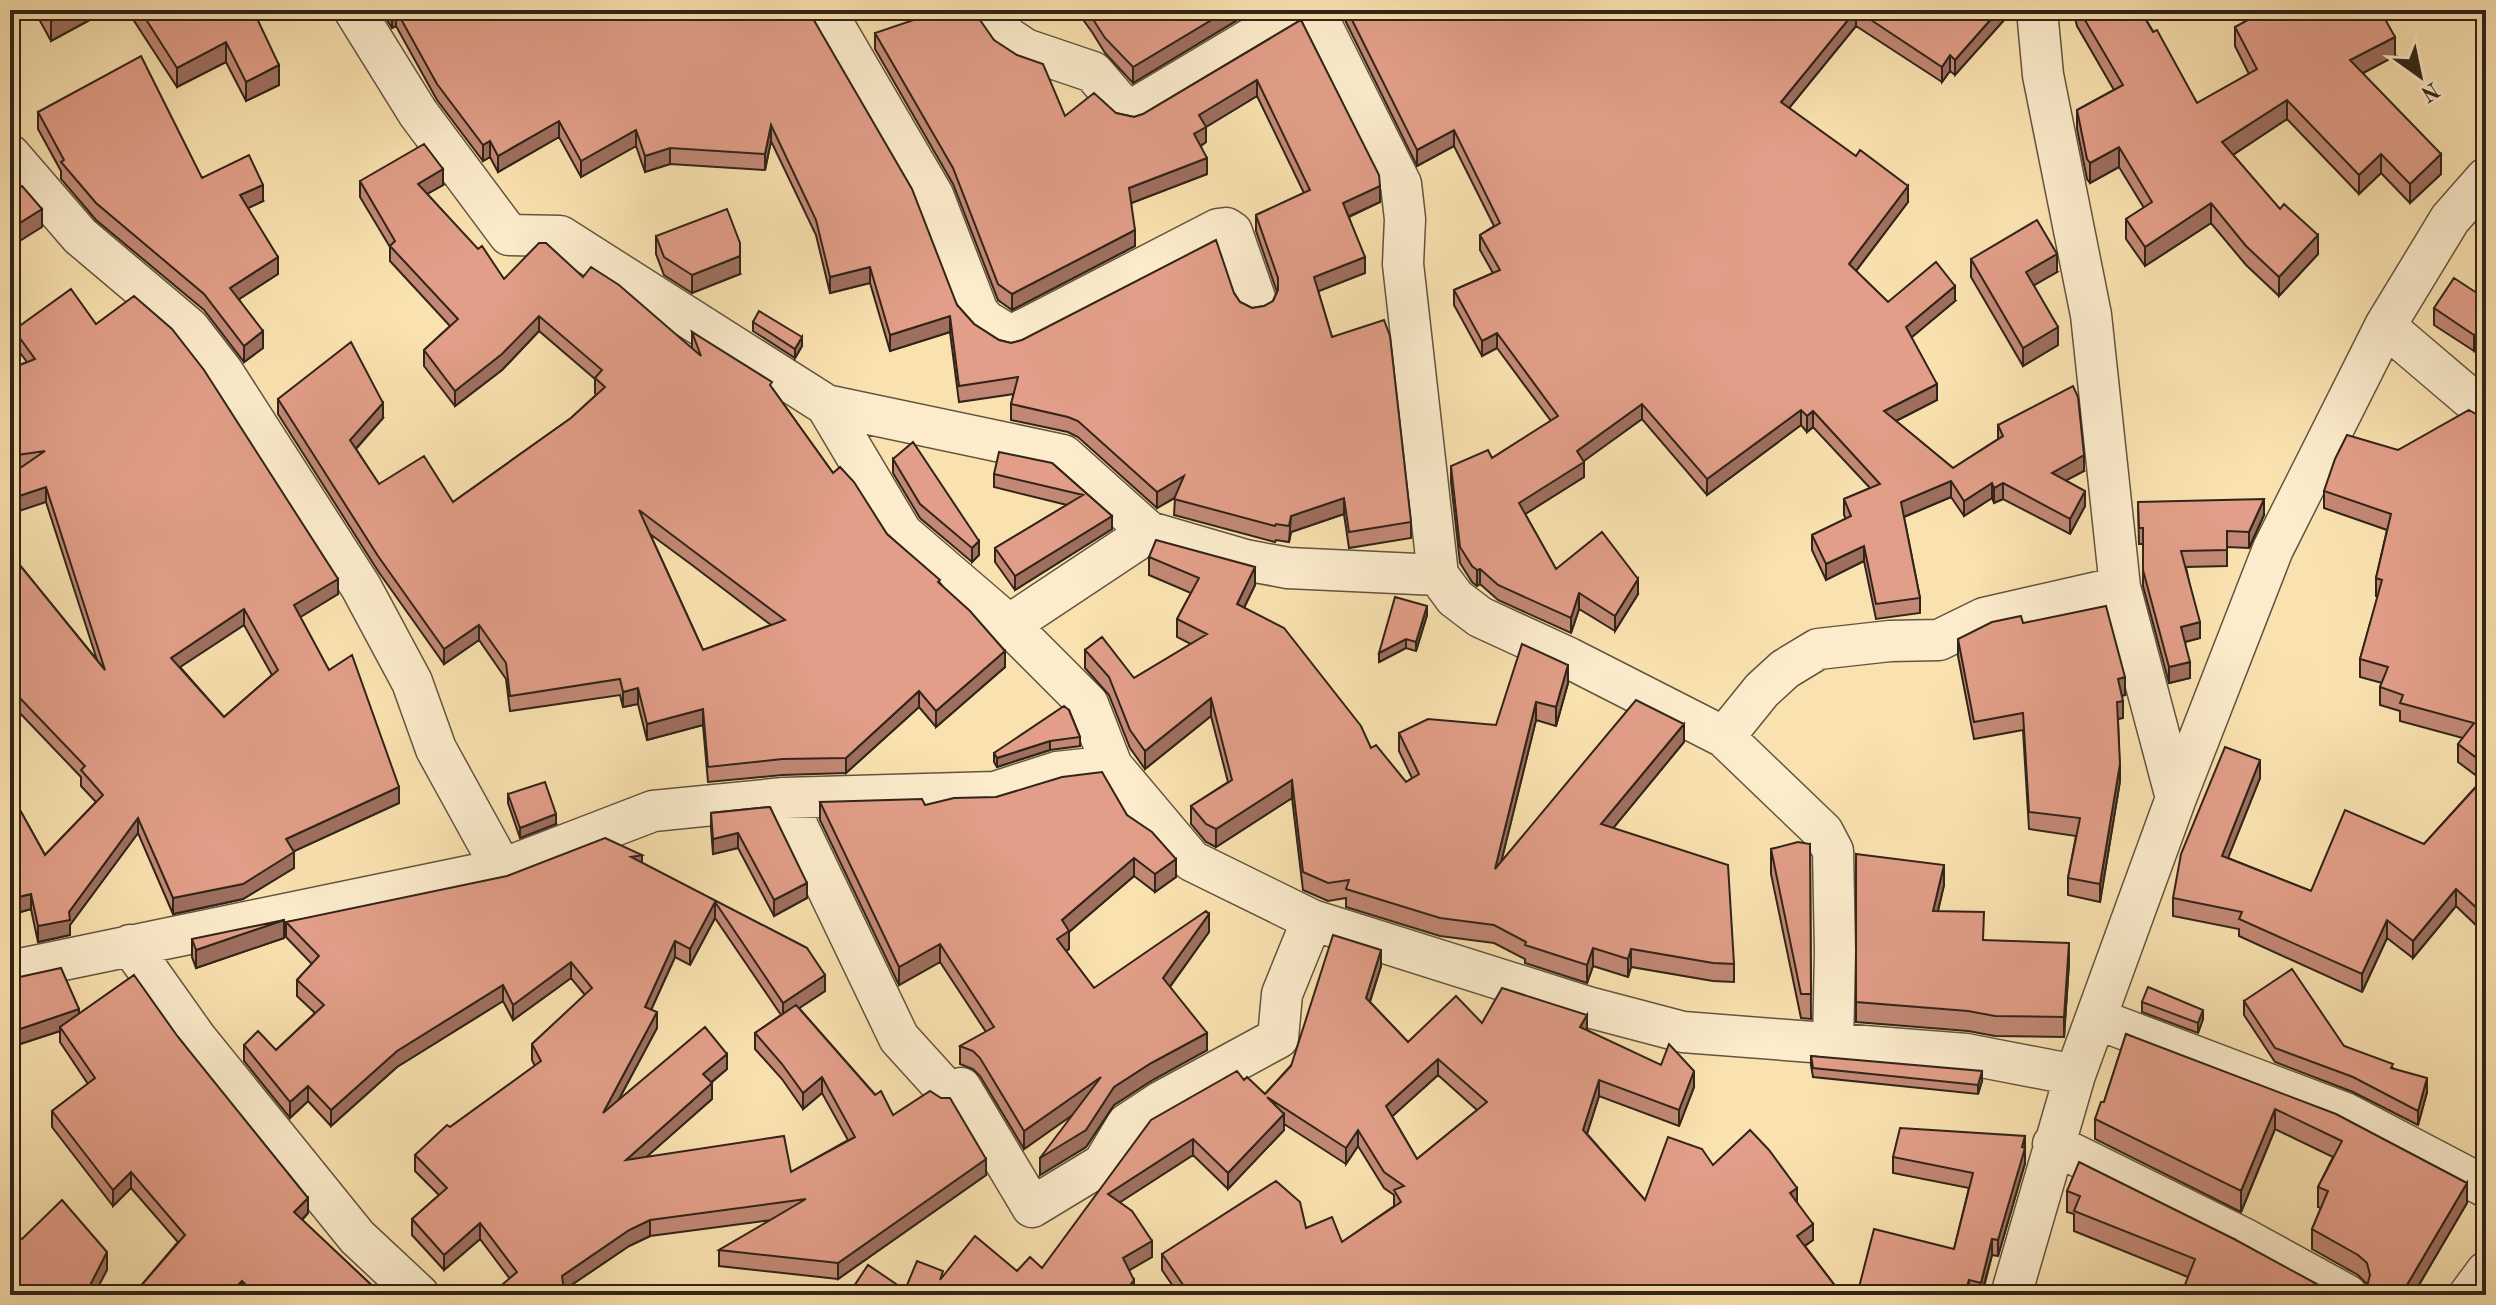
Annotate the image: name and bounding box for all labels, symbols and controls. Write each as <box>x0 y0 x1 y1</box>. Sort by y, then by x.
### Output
north arrow <box>2380 36 2460 116</box>
text: N <box>2417 77 2443 105</box>

